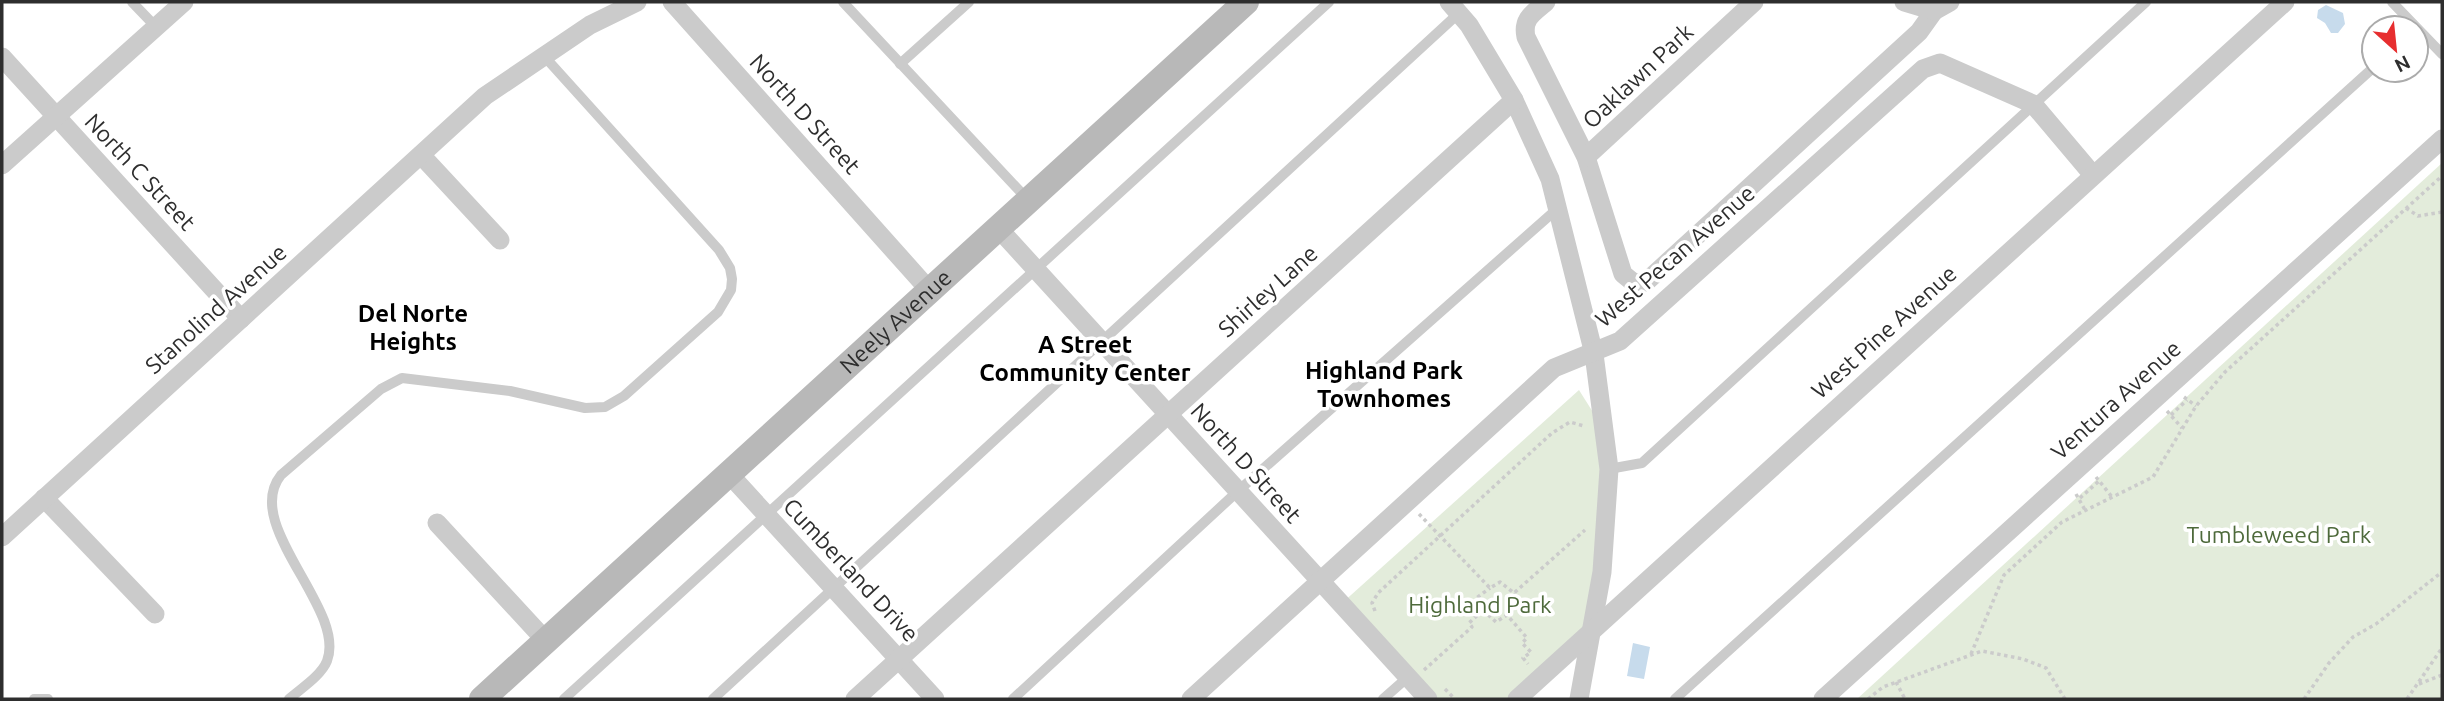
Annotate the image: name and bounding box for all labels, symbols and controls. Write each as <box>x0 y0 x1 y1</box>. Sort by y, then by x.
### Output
north arrow <box>2360 14 2430 84</box>
street label: Oaklawn Park <box>1578 18 1698 133</box>
street label: North D Street <box>745 49 865 178</box>
text: N <box>2391 51 2414 77</box>
street label: North C Street <box>80 108 201 235</box>
street label: West Pecan Avenue <box>1590 180 1759 331</box>
street label: Stanolind Avenue <box>140 239 291 378</box>
street label: Shirley Lane <box>1213 240 1322 341</box>
street label: West Pine Avenue <box>1806 260 1961 403</box>
street label: Neely Avenue <box>835 264 956 378</box>
district label: Del Norte Heights <box>358 300 468 355</box>
district label: A Street Community Center <box>979 331 1191 386</box>
street label: Ventura Avenue <box>2046 335 2185 464</box>
district label: Highland Park Townhomes <box>1305 357 1464 412</box>
street label: North D Street <box>1186 398 1306 527</box>
street label: Cumberland Drive <box>779 493 924 646</box>
park label: Tumbleweed Park <box>2187 522 2372 547</box>
park label: Highland Park <box>1408 592 1552 617</box>

